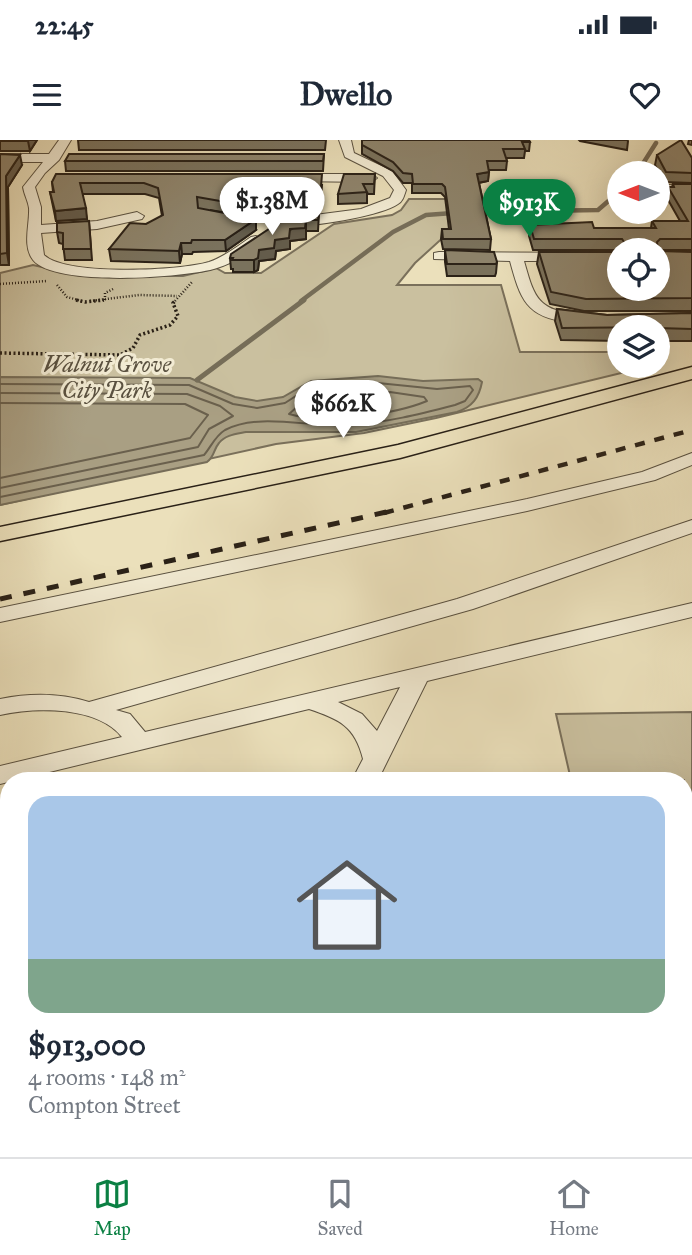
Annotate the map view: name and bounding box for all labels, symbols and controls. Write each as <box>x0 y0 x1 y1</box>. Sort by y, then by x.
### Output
text: 22:45 <box>35 9 94 41</box>
text: Dwello <box>300 75 392 114</box>
icon: menu <box>28 76 66 114</box>
icon: heart <box>626 76 664 114</box>
north arrow <box>607 161 670 224</box>
map controls <box>607 161 670 378</box>
pin: $1.38M <box>215 178 329 237</box>
pin: $913K <box>480 180 578 239</box>
text: $1.38M <box>236 186 308 214</box>
text: $913K <box>499 188 559 216</box>
button: locate <box>607 238 670 301</box>
button: layers <box>607 315 670 378</box>
park label: Walnut Grove City Park <box>43 350 171 404</box>
pin: $662K <box>294 380 392 440</box>
text: $662K <box>310 389 376 417</box>
icon: home <box>284 842 410 968</box>
text: $913,000 <box>28 1027 146 1063</box>
text: 4 rooms · 148 m² <box>28 1063 185 1091</box>
text: Compton Street <box>28 1091 181 1119</box>
tab: Map <box>93 1175 131 1240</box>
tab: Saved <box>318 1175 363 1240</box>
tab: Home <box>549 1175 599 1240</box>

